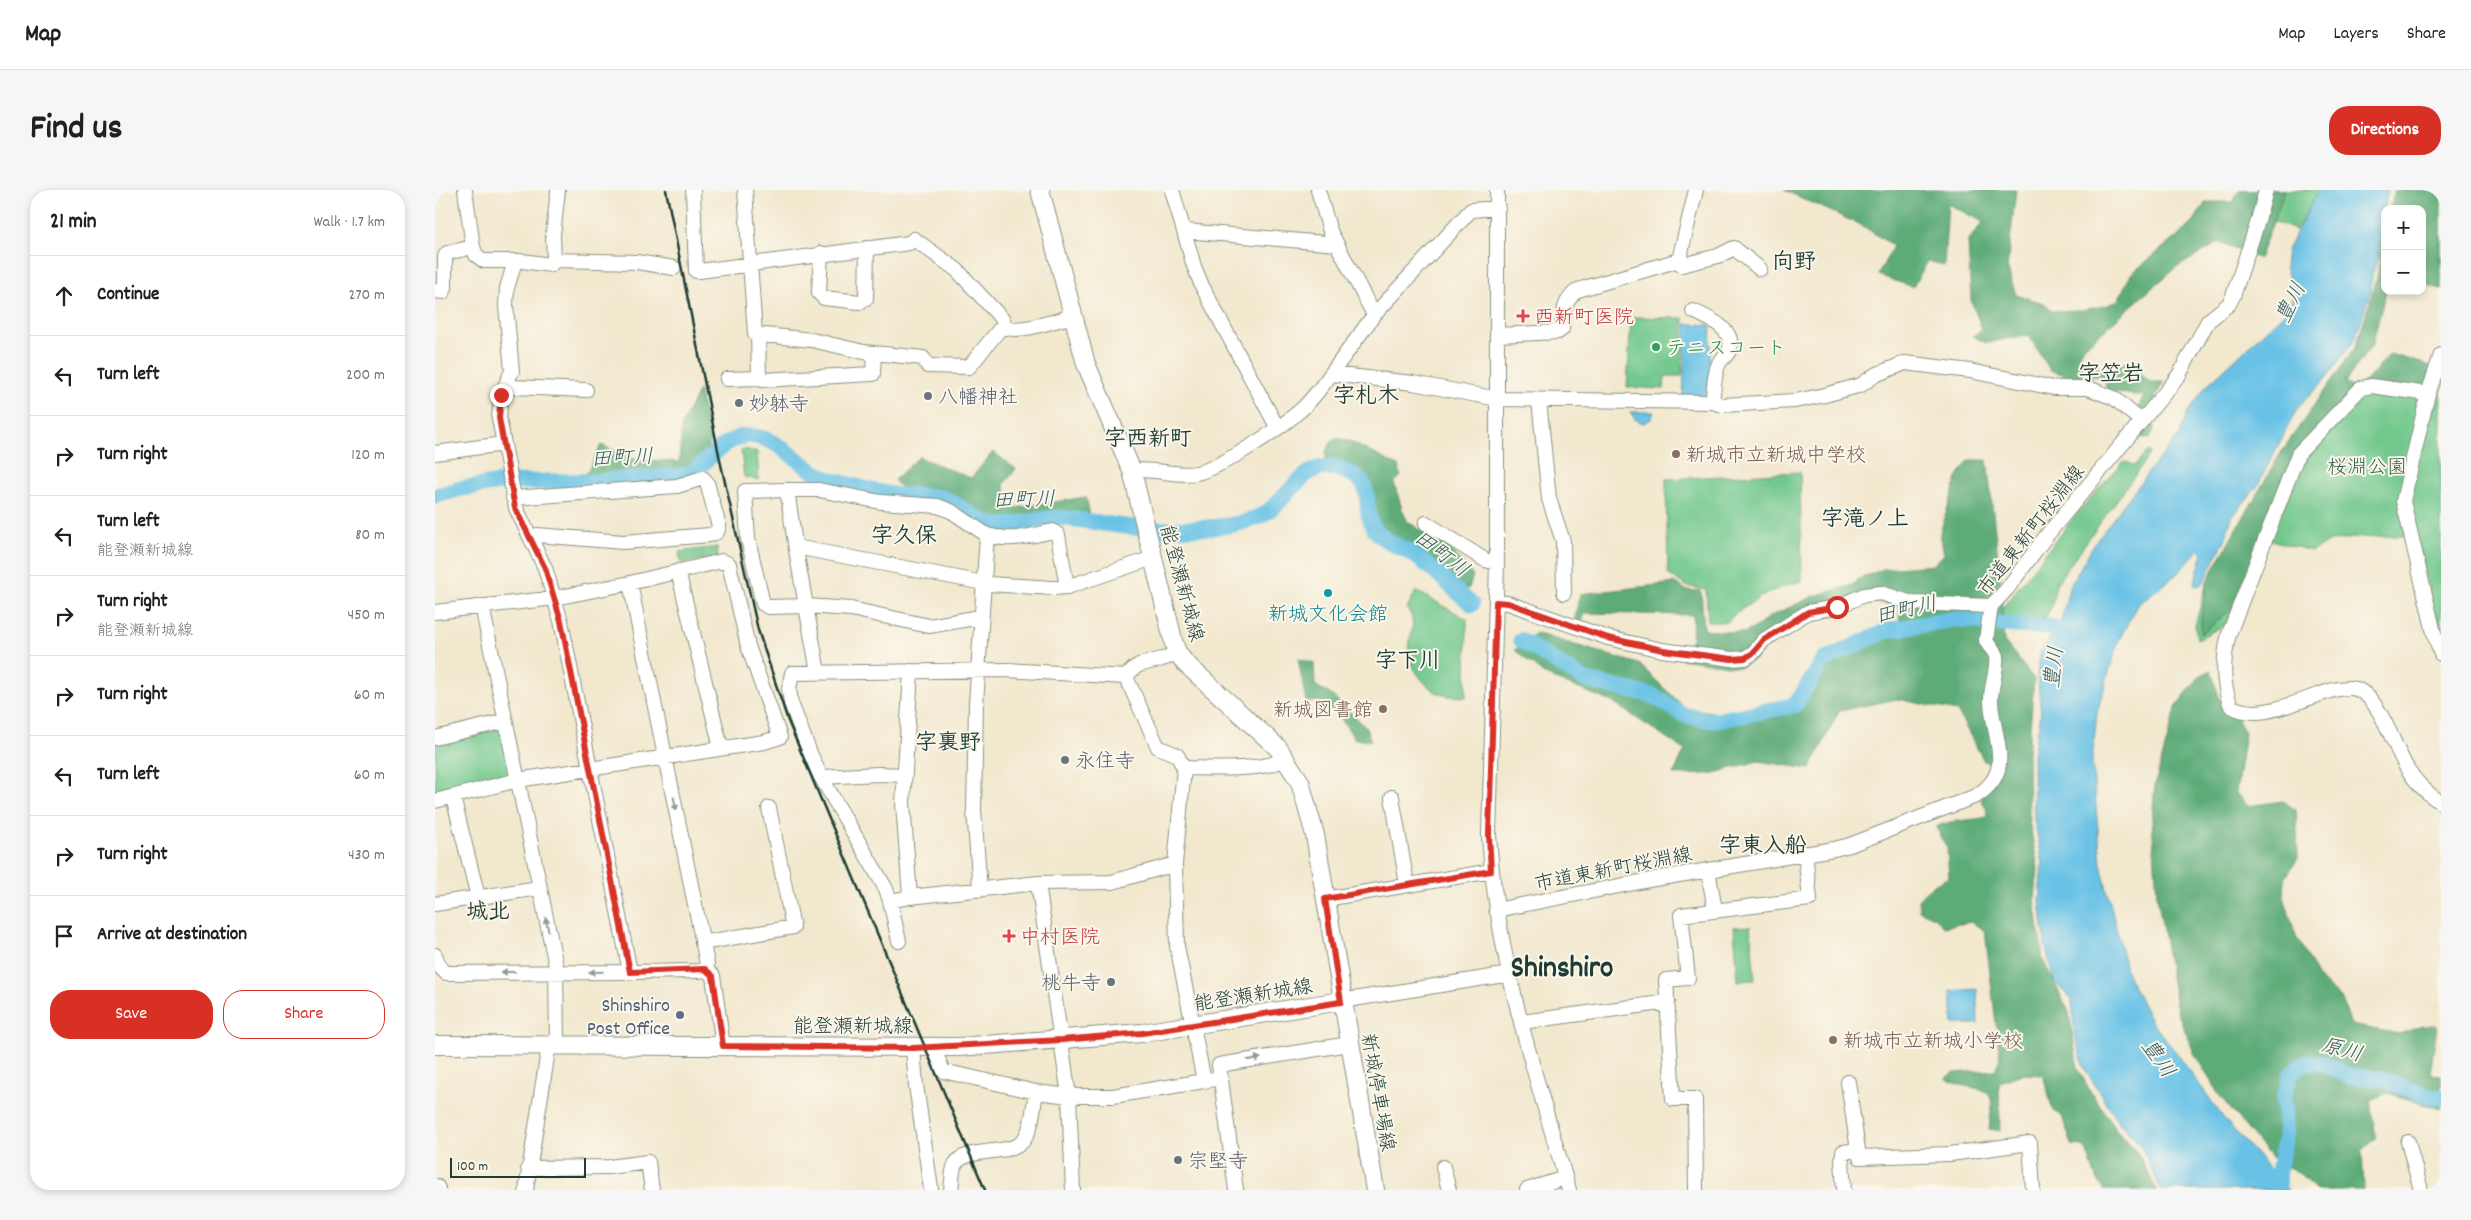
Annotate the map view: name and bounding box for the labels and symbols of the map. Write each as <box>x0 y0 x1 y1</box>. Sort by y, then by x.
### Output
district label: 向野 <box>1772 248 1816 279</box>
water label: 豊川 <box>2270 278 2316 329</box>
place label: 西新町医院 <box>1534 305 1634 333</box>
marker: 西新町医院 <box>1516 309 1530 323</box>
place label: テニスコート <box>1666 336 1786 364</box>
marker: テニスコート <box>1650 341 1662 353</box>
district label: 字笠岩 <box>2078 360 2144 391</box>
district label: 字札木 <box>1333 382 1399 413</box>
route end <box>490 384 513 407</box>
place label: 八幡神社 <box>938 385 1018 413</box>
marker: 八幡神社 <box>922 390 934 402</box>
place label: 妙躰寺 <box>749 392 809 420</box>
marker: 妙躰寺 <box>733 397 745 409</box>
district label: 字西新町 <box>1104 425 1192 456</box>
water label: 田町川 <box>590 443 654 477</box>
place label: 新城市立新城中学校 <box>1686 443 1866 471</box>
marker: 新城市立新城中学校 <box>1670 448 1682 460</box>
park label: 桜淵公園 <box>2327 455 2407 483</box>
street label: 市道東新町桜淵線 <box>1972 460 2093 604</box>
water label: 田町川 <box>992 486 1056 518</box>
district label: 字滝ノ上 <box>1821 505 1909 536</box>
district label: 字久保 <box>871 522 937 553</box>
street label: 能登瀬新城線 <box>1151 522 1209 645</box>
water label: 田町川 <box>1406 524 1474 586</box>
marker: 新城文化会館 <box>1322 587 1334 599</box>
water label: 田町川 <box>1873 590 1941 634</box>
route start <box>1826 596 1849 619</box>
place label: 新城文化会館 <box>1268 602 1388 630</box>
water label: 豊川 <box>2039 645 2073 690</box>
district label: 字下川 <box>1375 647 1441 678</box>
place label: 新城図書館 <box>1273 698 1373 726</box>
marker: 新城図書館 <box>1377 703 1389 715</box>
district label: 字裏野 <box>915 729 981 760</box>
place label: 永住寺 <box>1075 749 1135 777</box>
marker: 永住寺 <box>1059 754 1071 766</box>
one-way arrow <box>671 796 679 811</box>
district label: 字東入船 <box>1719 832 1807 863</box>
street label: 市道東新町桜淵線 <box>1532 842 1695 900</box>
district label: 城北 <box>466 898 510 929</box>
one-way arrow <box>543 917 551 932</box>
place label: 中村医院 <box>1020 925 1100 953</box>
marker: 中村医院 <box>1002 929 1016 943</box>
district label: Shinshiro <box>1511 949 1613 992</box>
one-way arrow <box>500 968 516 976</box>
one-way arrow <box>588 968 604 976</box>
place label: 桃牛寺 <box>1041 971 1101 999</box>
street label: 能登瀬新城線 <box>1192 974 1315 1020</box>
marker: 桃牛寺 <box>1105 976 1117 988</box>
place label: Shinshiro Post Office <box>587 993 670 1044</box>
marker: Shinshiro Post Office <box>674 1009 686 1021</box>
street label: 能登瀬新城線 <box>793 1014 913 1042</box>
place label: 新城市立新城小学校 <box>1843 1029 2023 1057</box>
street label: 新城停車場線 <box>1352 1031 1400 1154</box>
water label: 原川 <box>2317 1032 2365 1072</box>
marker: 新城市立新城小学校 <box>1827 1034 1839 1046</box>
water label: 豊川 <box>2132 1034 2181 1086</box>
one-way arrow <box>1247 1055 1263 1063</box>
place label: 宗堅寺 <box>1188 1149 1248 1177</box>
marker: 宗堅寺 <box>1172 1154 1184 1166</box>
scale bar <box>450 1155 586 1178</box>

